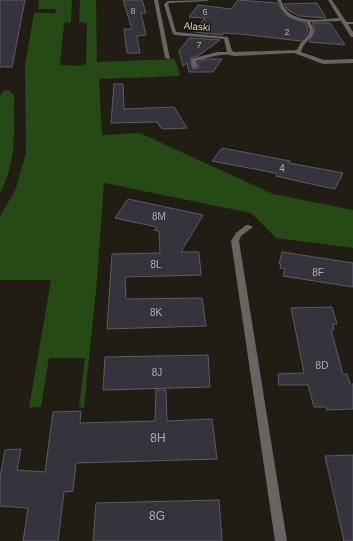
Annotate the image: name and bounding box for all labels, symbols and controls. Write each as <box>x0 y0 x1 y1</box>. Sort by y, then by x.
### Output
house number: 8 <box>130 6 136 16</box>
house number: 6 <box>202 7 208 17</box>
street label: Alaski <box>183 20 211 33</box>
house number: 2 <box>284 27 290 37</box>
house number: 7 <box>196 40 202 50</box>
house number: 4 <box>279 163 285 174</box>
house number: 8M <box>152 211 166 222</box>
house number: 8L <box>150 259 162 270</box>
house number: 8F <box>312 267 324 278</box>
house number: 8K <box>150 307 162 318</box>
house number: 8D <box>316 360 328 371</box>
house number: 8J <box>152 367 162 378</box>
house number: 8H <box>150 431 166 445</box>
house number: 8G <box>149 509 165 523</box>

